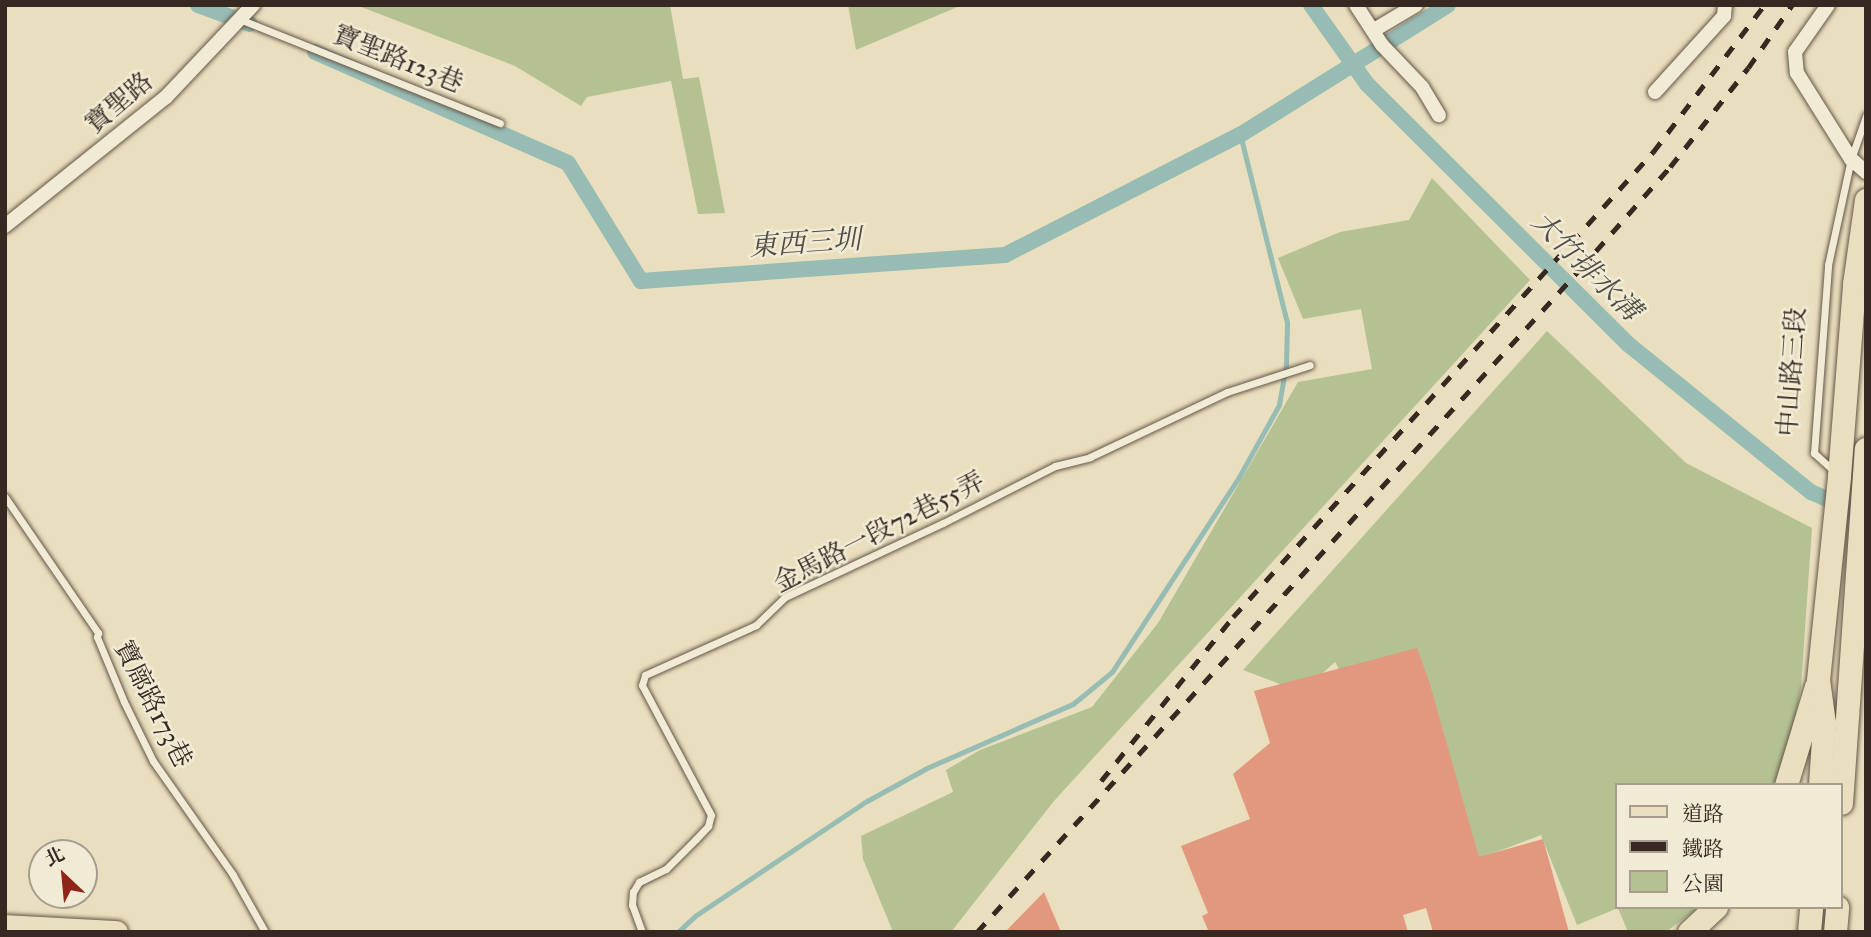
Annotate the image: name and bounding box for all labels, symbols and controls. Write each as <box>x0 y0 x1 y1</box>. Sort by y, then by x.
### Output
street label: 寶聖路123巷 <box>328 19 468 99</box>
street label: 寶聖路 <box>79 66 159 140</box>
water label: 大竹排水溝 <box>1525 205 1647 327</box>
water label: 東西三圳 <box>748 222 862 264</box>
street label: 中山路三段 <box>1772 306 1812 438</box>
street label: 金馬路一段72巷55弄 <box>768 465 990 599</box>
street label: 寶廍路173巷 <box>108 635 198 773</box>
legend <box>1616 783 1843 909</box>
text: 道路 <box>1682 801 1724 827</box>
text: 鐵路 <box>1682 836 1724 862</box>
north arrow <box>28 839 98 909</box>
text: 北 <box>41 842 68 871</box>
text: 公園 <box>1682 871 1724 897</box>

